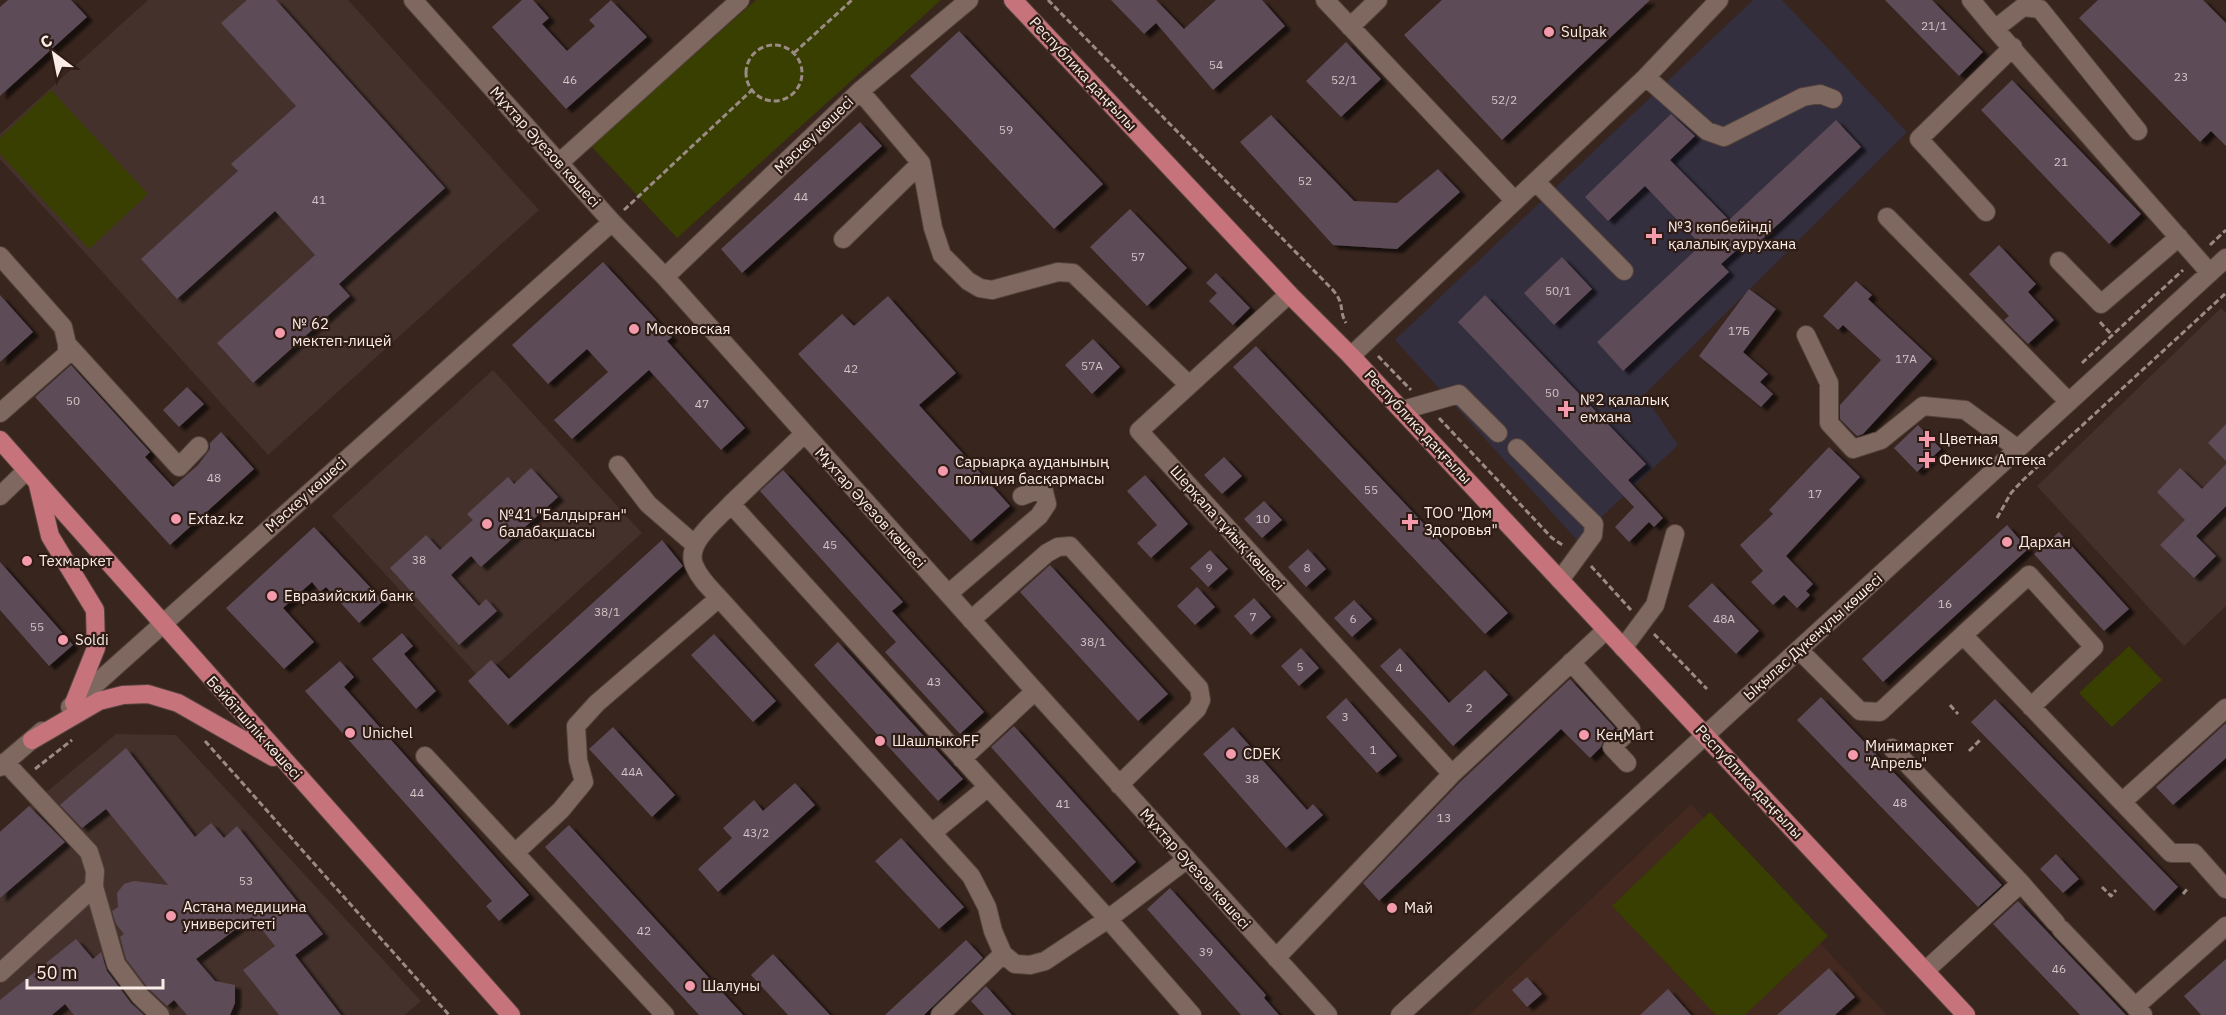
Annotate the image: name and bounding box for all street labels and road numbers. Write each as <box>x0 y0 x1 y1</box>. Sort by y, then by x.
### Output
street label: Республика даңғылы <box>1026 13 1141 135</box>
street label: Мұхтар Әуезов көшесі <box>486 82 605 211</box>
street label: Мәскеу көшесі <box>770 92 857 177</box>
street label: Республика даңғылы <box>1361 366 1476 488</box>
street label: Мұхтар Әуезов көшесі <box>811 443 930 572</box>
street label: Мәскеу көшесі <box>261 453 350 536</box>
street label: Шерқала тұйық көшесі <box>1166 461 1289 594</box>
street label: Ықылас Дүкенұлы көшесі <box>1739 569 1886 704</box>
street label: Бейбітшілік көшесі <box>203 672 306 784</box>
street label: Республика даңғылы <box>1692 721 1807 843</box>
street label: Мұхтар Әуезов көшесі <box>1136 804 1255 933</box>

